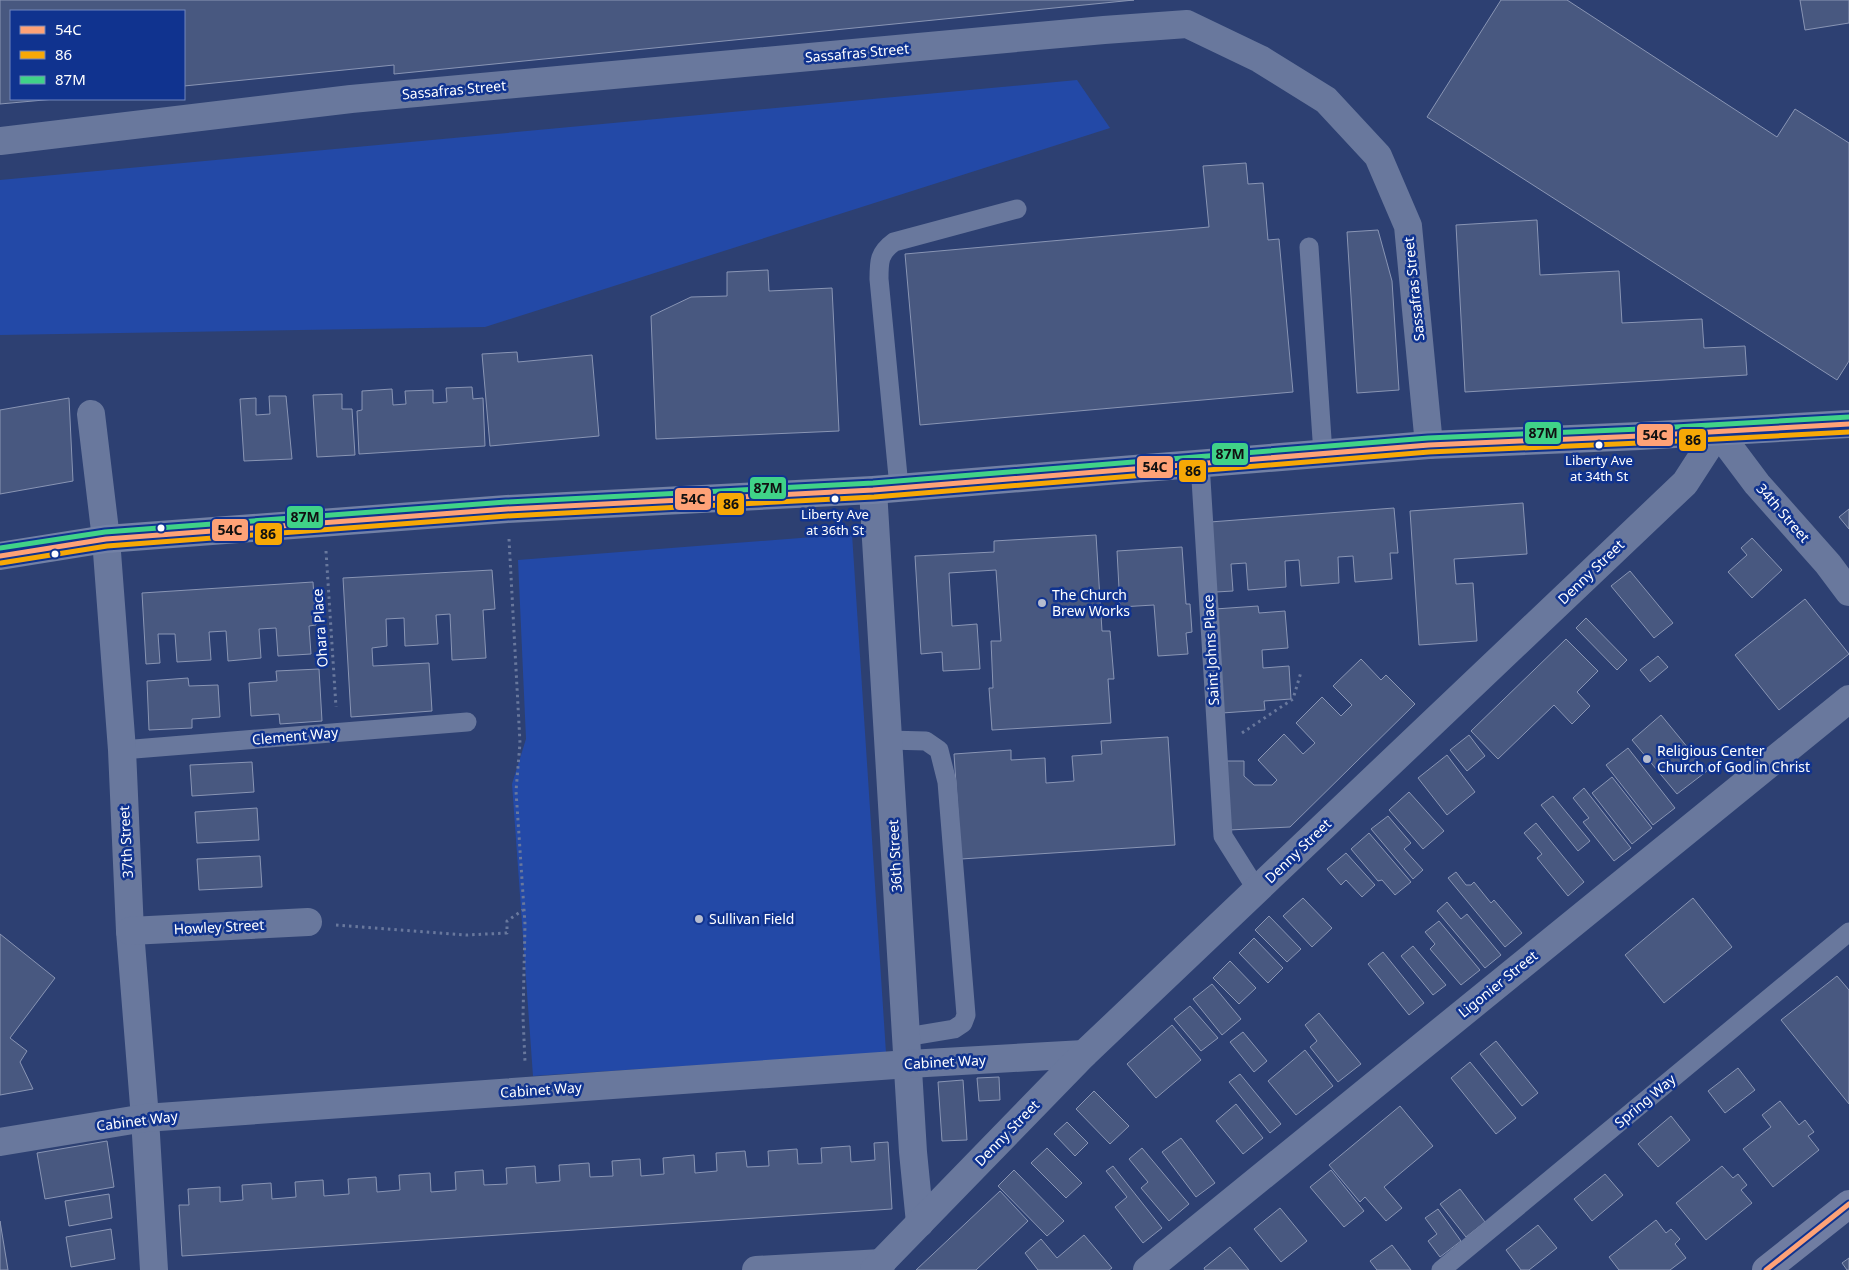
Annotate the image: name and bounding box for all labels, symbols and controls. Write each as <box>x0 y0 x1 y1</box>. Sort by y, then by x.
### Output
legend <box>10 10 185 100</box>
text: 54C <box>55 19 82 39</box>
street label: Sassafras Street <box>804 38 910 67</box>
text: 86 <box>55 44 72 64</box>
text: 87M <box>55 69 86 89</box>
street label: Sassafras Street <box>401 75 507 104</box>
street label: Sassafras Street <box>1399 236 1428 342</box>
line badge: 87M <box>1524 421 1562 445</box>
text: 87M <box>1528 423 1558 442</box>
line badge: 54C <box>1636 423 1674 447</box>
text: 54C <box>1642 425 1668 444</box>
line badge: 86 <box>1678 428 1707 452</box>
text: 86 <box>1685 430 1701 449</box>
marker: Liberty Ave at 34th St <box>1594 440 1604 450</box>
line badge: 87M <box>1211 442 1249 466</box>
text: 87M <box>1215 444 1245 463</box>
place label: Liberty Ave at 34th St <box>1565 451 1633 485</box>
line badge: 54C <box>1136 455 1174 479</box>
text: 54C <box>1142 457 1168 476</box>
line badge: 86 <box>1178 459 1207 483</box>
text: 86 <box>1185 461 1201 480</box>
line badge: 87M <box>749 476 787 500</box>
text: 87M <box>753 478 783 497</box>
street label: 34th Street <box>1752 479 1814 546</box>
line badge: 54C <box>674 487 712 511</box>
text: 54C <box>680 489 706 508</box>
line badge: 86 <box>716 492 745 516</box>
text: 86 <box>723 494 739 513</box>
marker: Liberty Ave at 36th St <box>830 494 840 504</box>
line badge: 87M <box>286 505 324 529</box>
place label: Liberty Ave at 36th St <box>801 505 869 539</box>
text: 87M <box>290 507 320 526</box>
line badge: 54C <box>211 518 249 542</box>
text: 54C <box>217 520 243 539</box>
line badge: 86 <box>254 522 283 546</box>
unlabelled marker <box>156 523 166 533</box>
text: 86 <box>260 524 276 543</box>
street label: Denny Street <box>1553 535 1628 608</box>
unlabelled marker <box>50 549 60 559</box>
place label: The Church Brew Works <box>1052 585 1130 620</box>
street label: Ohara Place <box>307 588 332 668</box>
street label: Saint Johns Place <box>1198 594 1223 706</box>
marker: The Church Brew Works <box>1036 597 1048 609</box>
street label: Clement Way <box>251 722 340 749</box>
place label: Religious Center Church of God in Christ <box>1657 741 1810 776</box>
marker: Religious Center Church of God in Christ <box>1641 753 1653 765</box>
street label: 37th Street <box>114 805 137 879</box>
street label: Denny Street <box>1260 814 1335 887</box>
street label: 36th Street <box>883 819 906 893</box>
place label: Sullivan Field <box>709 909 794 928</box>
marker: Sullivan Field <box>693 913 705 925</box>
street label: Howley Street <box>173 915 265 938</box>
street label: Ligonier Street <box>1454 946 1541 1021</box>
street label: Cabinet Way <box>904 1050 987 1073</box>
street label: Spring Way <box>1610 1069 1680 1132</box>
street label: Cabinet Way <box>499 1077 583 1102</box>
street label: Denny Street <box>970 1095 1043 1170</box>
street label: Cabinet Way <box>95 1106 180 1135</box>

